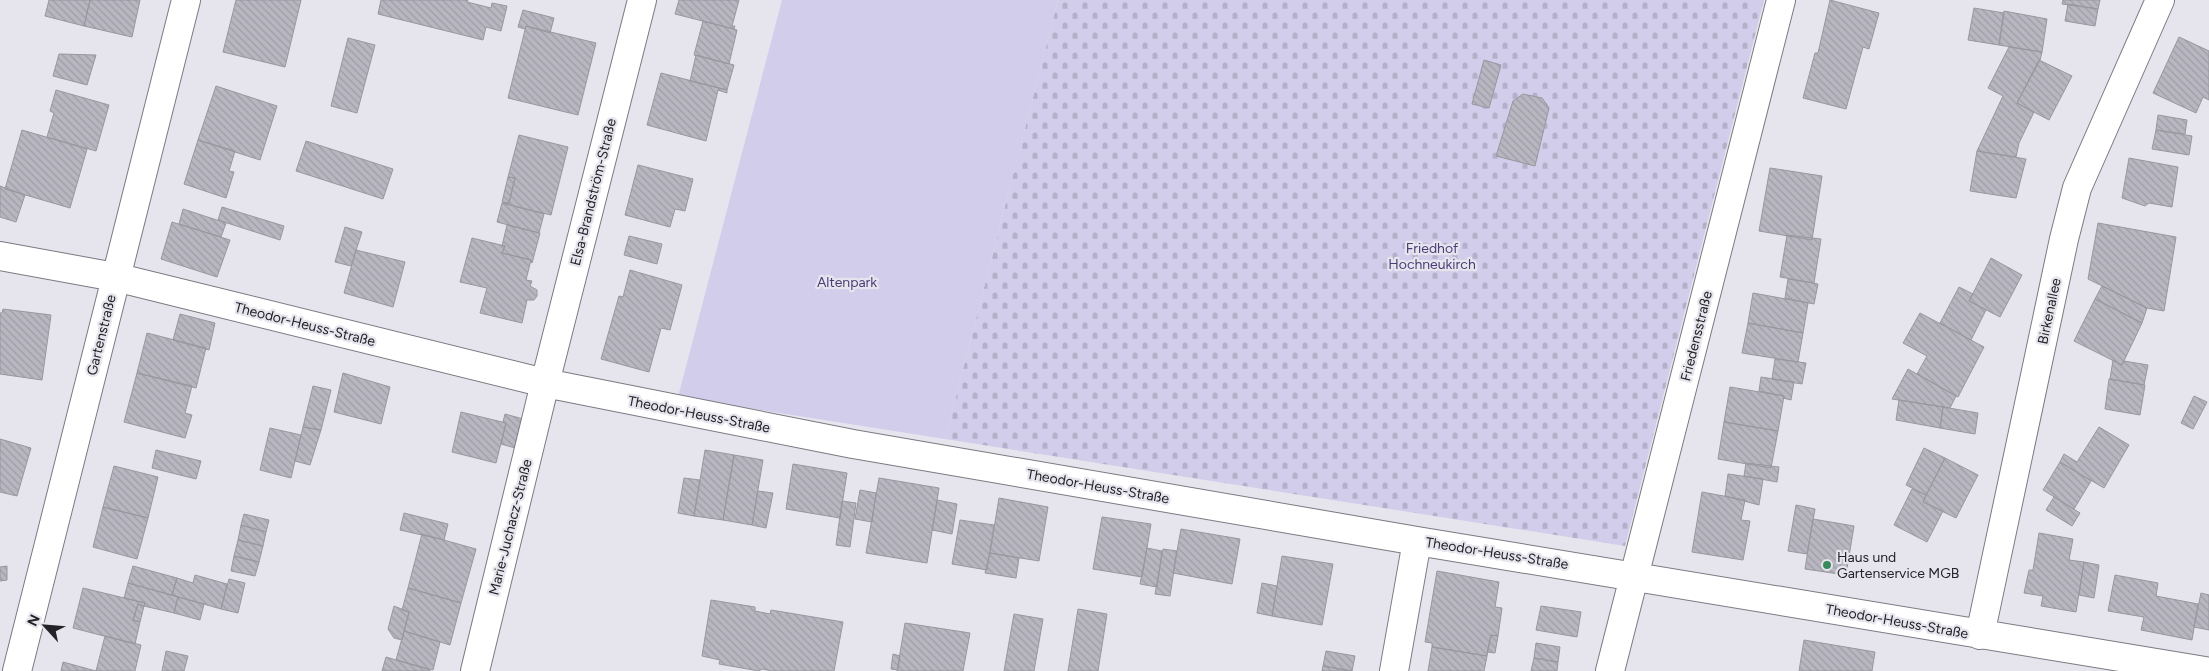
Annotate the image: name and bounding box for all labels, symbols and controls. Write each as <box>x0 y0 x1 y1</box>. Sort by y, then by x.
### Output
street label: Elsa-Brandström-Straße <box>567 116 620 267</box>
park label: Friedhof Hochneukirch <box>1388 240 1476 273</box>
park label: Altenpark <box>817 274 877 291</box>
street label: Birkenallee <box>2034 276 2065 346</box>
street label: Friedensstraße <box>1677 289 1716 383</box>
street label: Gartenstraße <box>83 293 120 377</box>
street label: Theodor-Heuss-Straße <box>233 299 377 350</box>
street label: Theodor-Heuss-Straße <box>626 392 772 437</box>
street label: Marie-Juchacz-Straße <box>485 457 536 597</box>
street label: Theodor-Heuss-Straße <box>1025 466 1171 507</box>
street label: Theodor-Heuss-Straße <box>1424 534 1570 573</box>
place label: Haus und Gartenservice MGB <box>1837 549 1959 582</box>
marker: Haus und Gartenservice MGB <box>1821 559 1833 571</box>
north arrow <box>20 601 70 651</box>
street label: Theodor-Heuss-Straße <box>1824 601 1970 642</box>
text: N <box>24 612 44 629</box>

